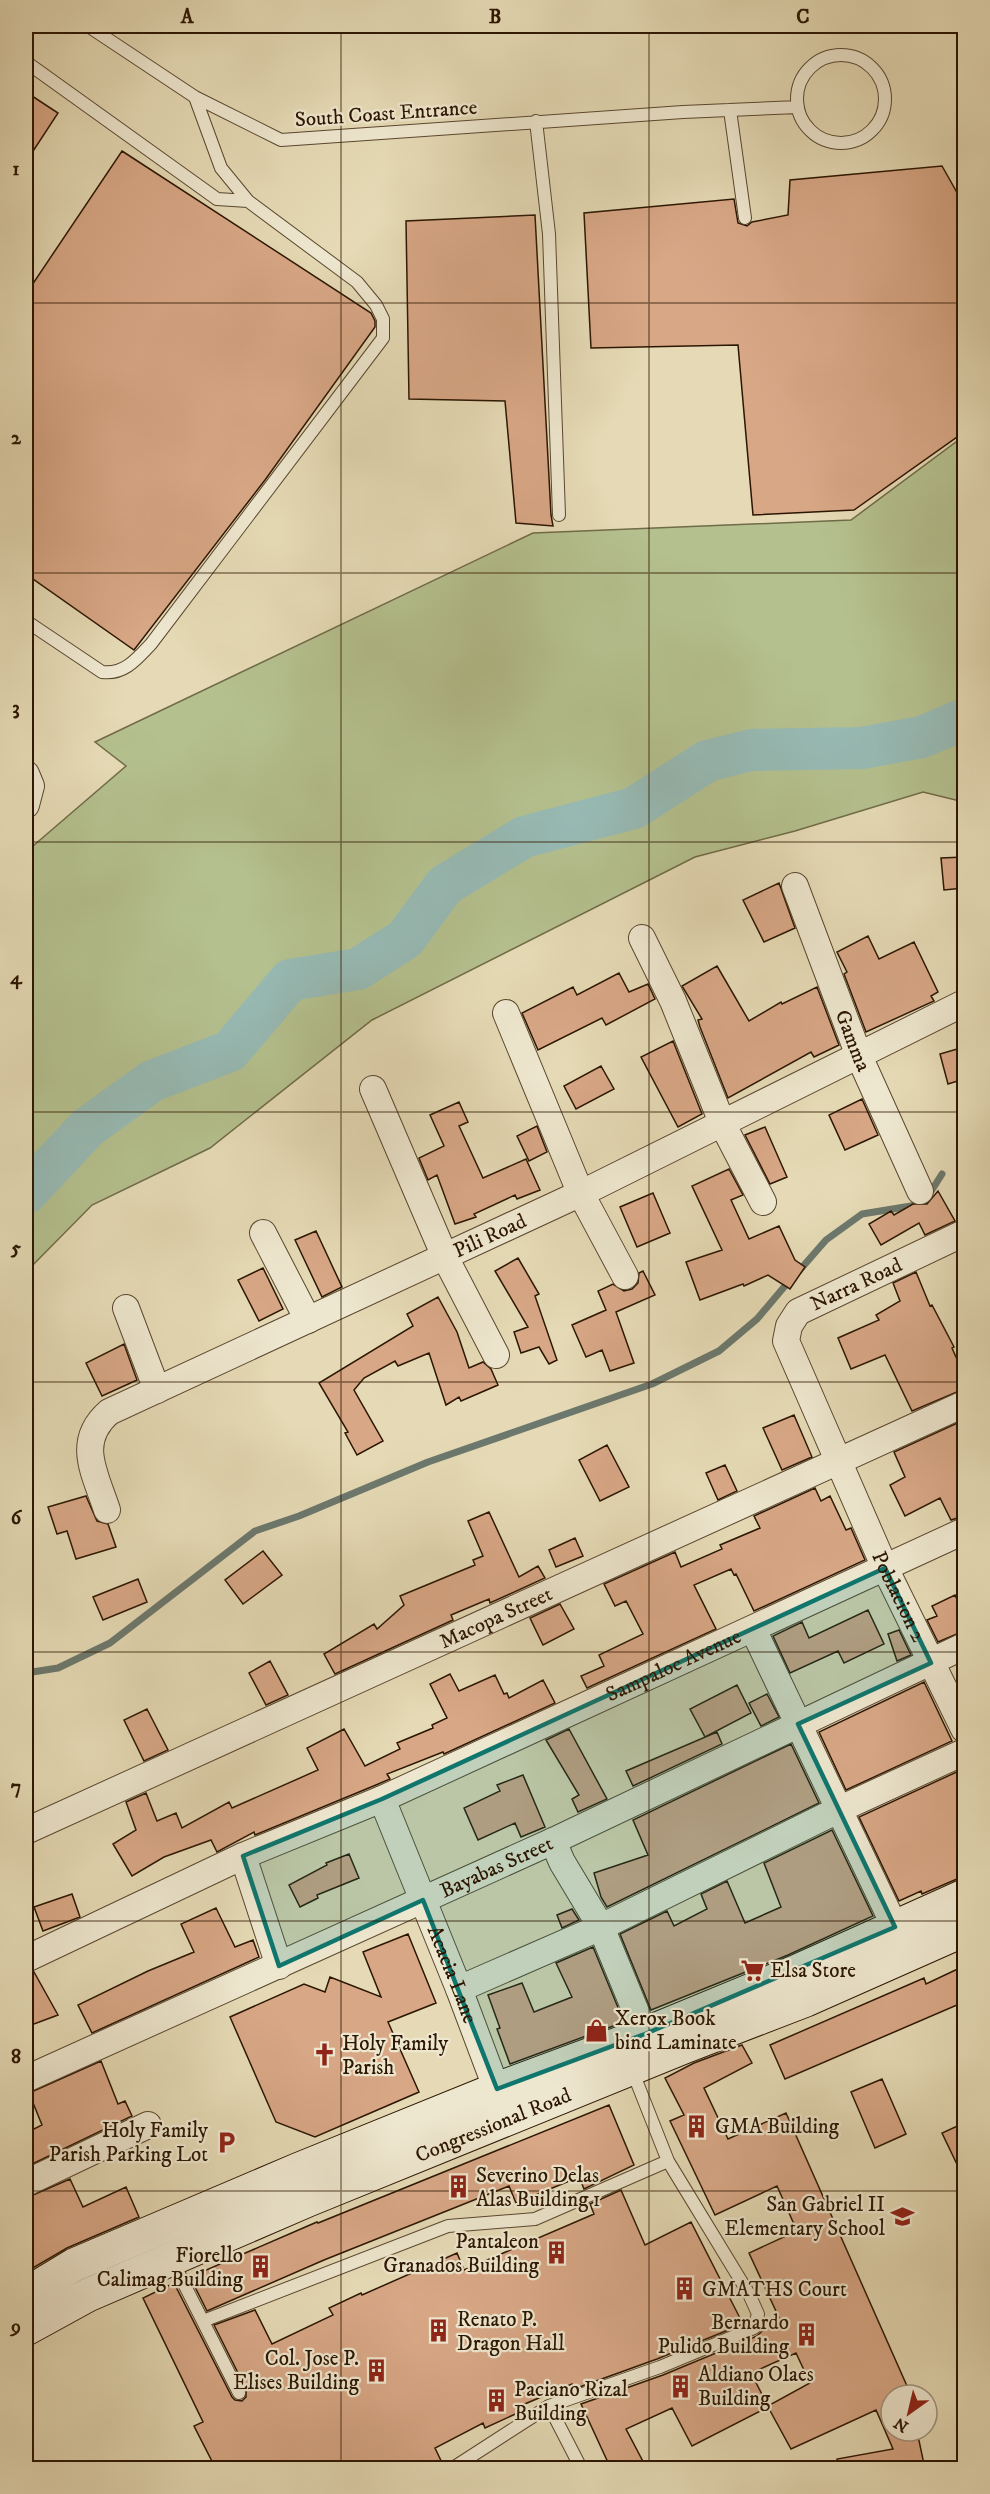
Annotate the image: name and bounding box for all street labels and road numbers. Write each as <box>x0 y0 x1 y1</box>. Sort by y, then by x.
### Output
street label: South Coast Entrance <box>294 95 478 133</box>
street label: Gamma <box>829 1006 876 1076</box>
street label: Pili Road <box>450 1208 531 1264</box>
street label: Narra Road <box>806 1252 907 1317</box>
street label: Poblacion 2 <box>865 1547 931 1647</box>
street label: Macopa Street <box>436 1581 557 1655</box>
street label: Sampaloc Avenue <box>602 1623 746 1708</box>
street label: Bayabas Street <box>436 1831 557 1904</box>
street label: Acacia Lane <box>421 1922 483 2027</box>
street label: Congressional Road <box>412 2082 575 2169</box>

